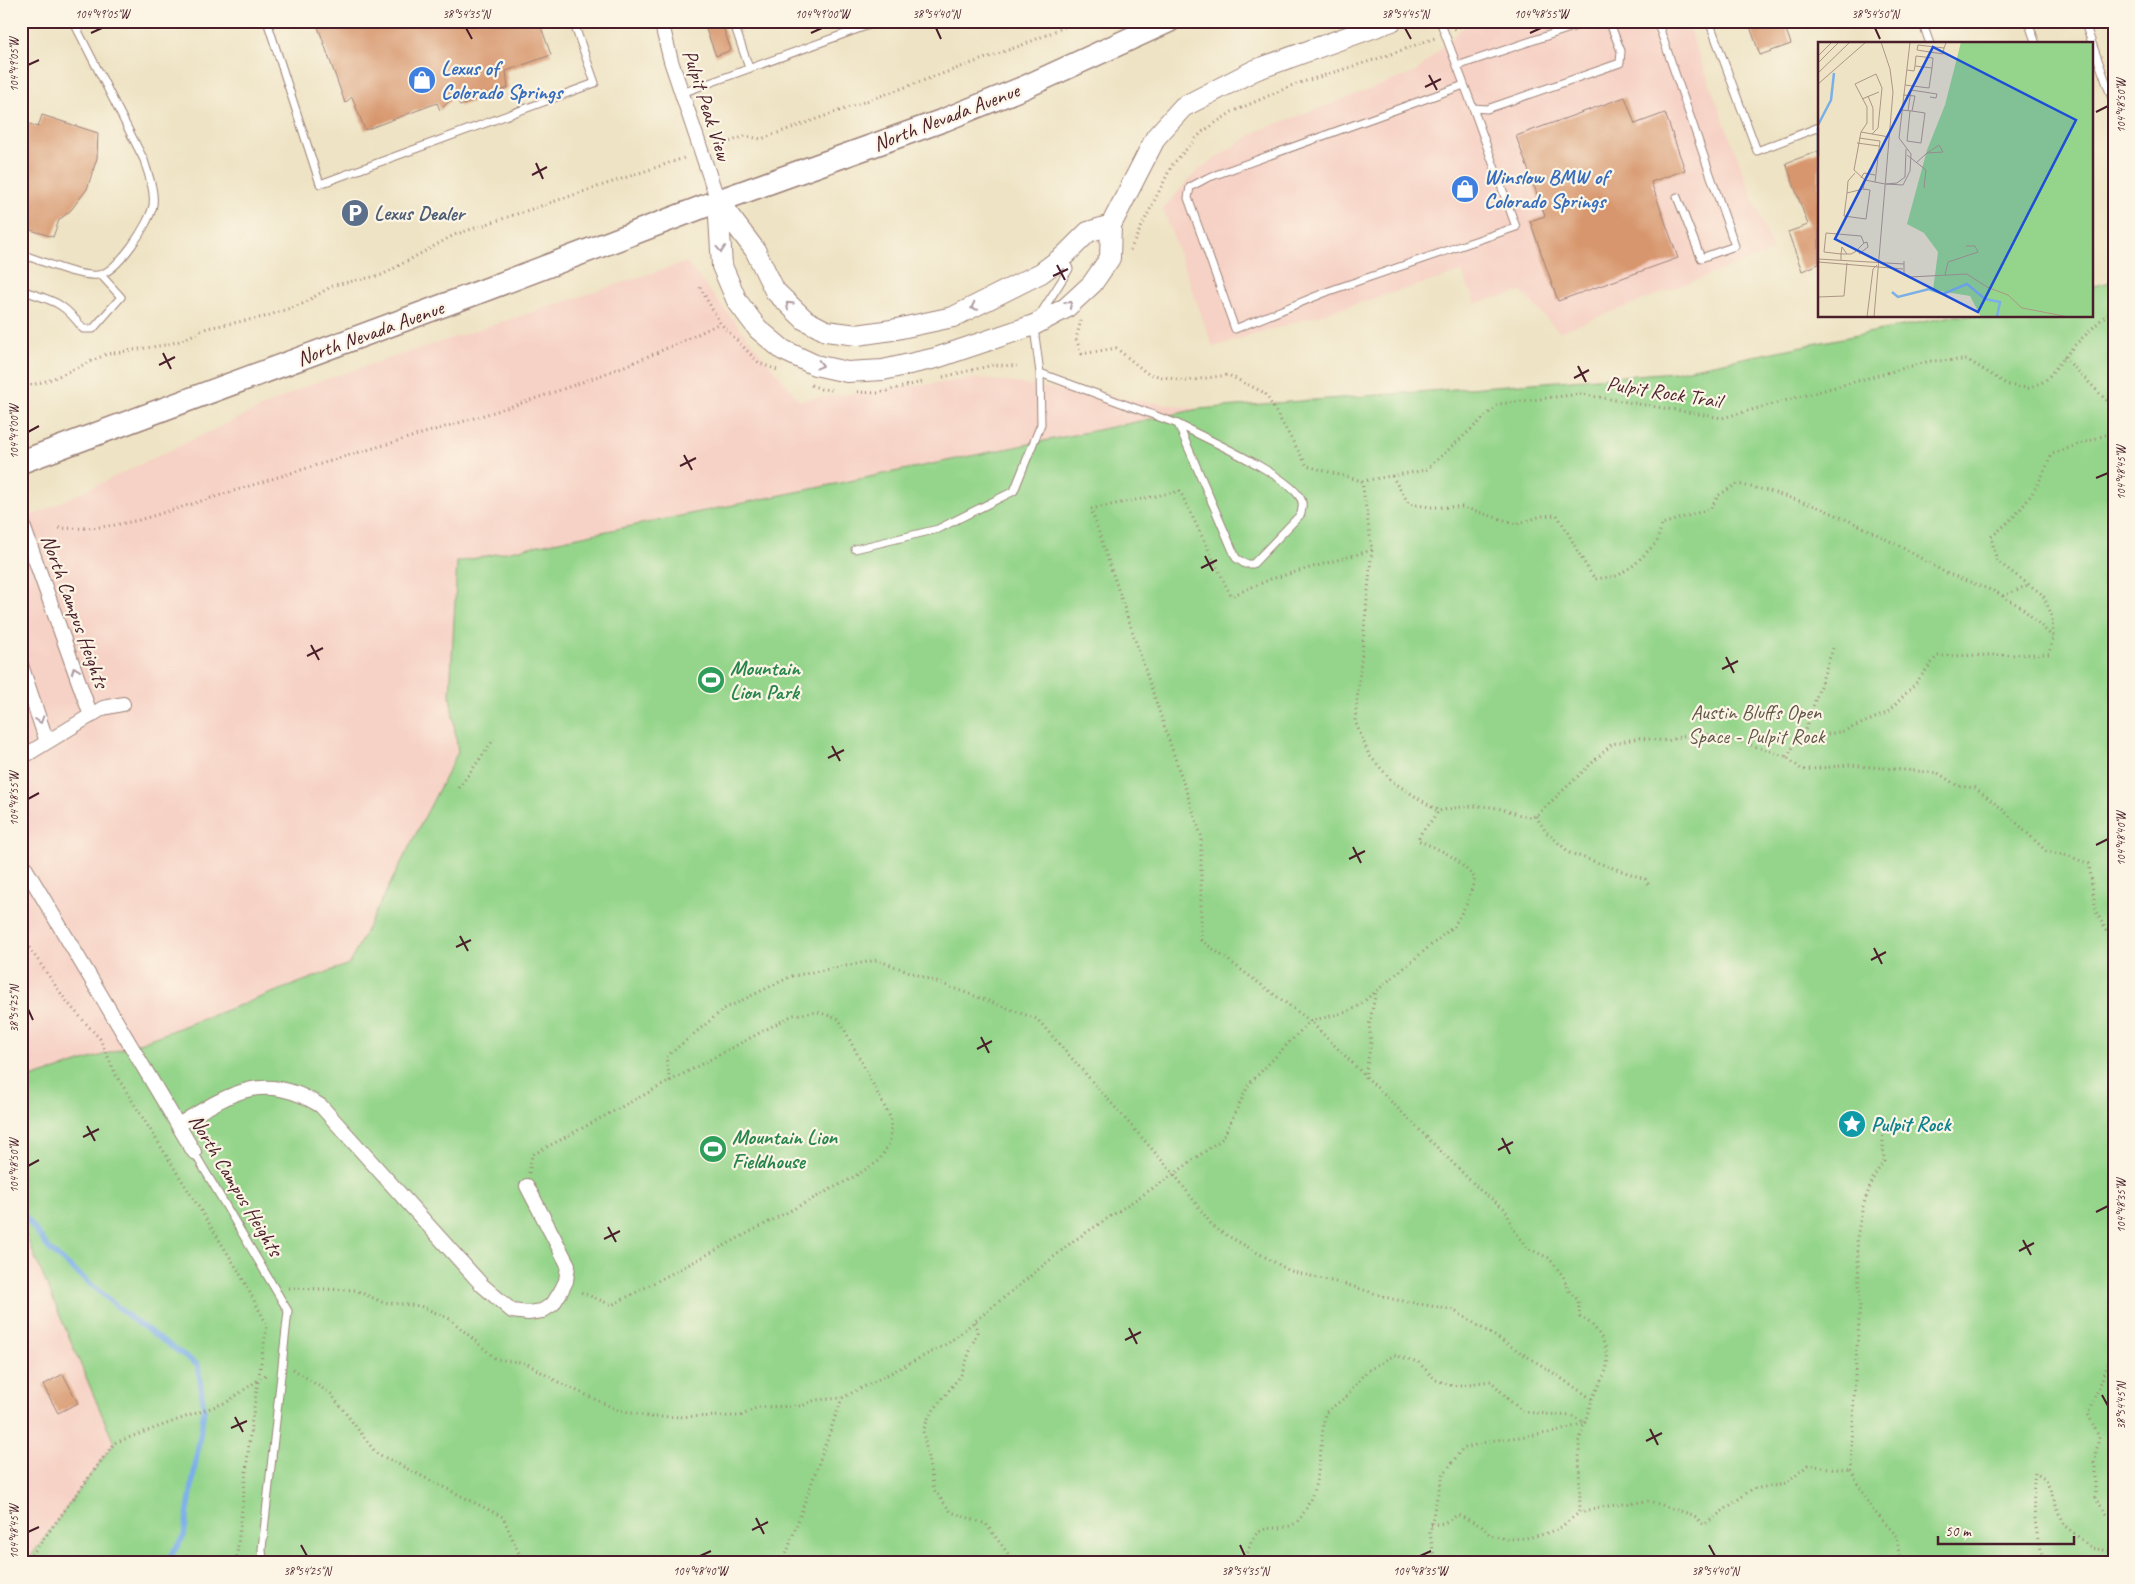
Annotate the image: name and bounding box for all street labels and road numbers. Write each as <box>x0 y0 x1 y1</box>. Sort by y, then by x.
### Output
street label: Pulpit Peak View <box>677 46 738 166</box>
street label: North Nevada Avenue <box>869 76 1025 157</box>
street label: North Nevada Avenue <box>293 294 449 372</box>
street label: Pulpit Rock Trail <box>1605 370 1727 414</box>
street label: North Campus Heights <box>35 531 115 693</box>
street label: North Campus Heights <box>183 1109 290 1262</box>

